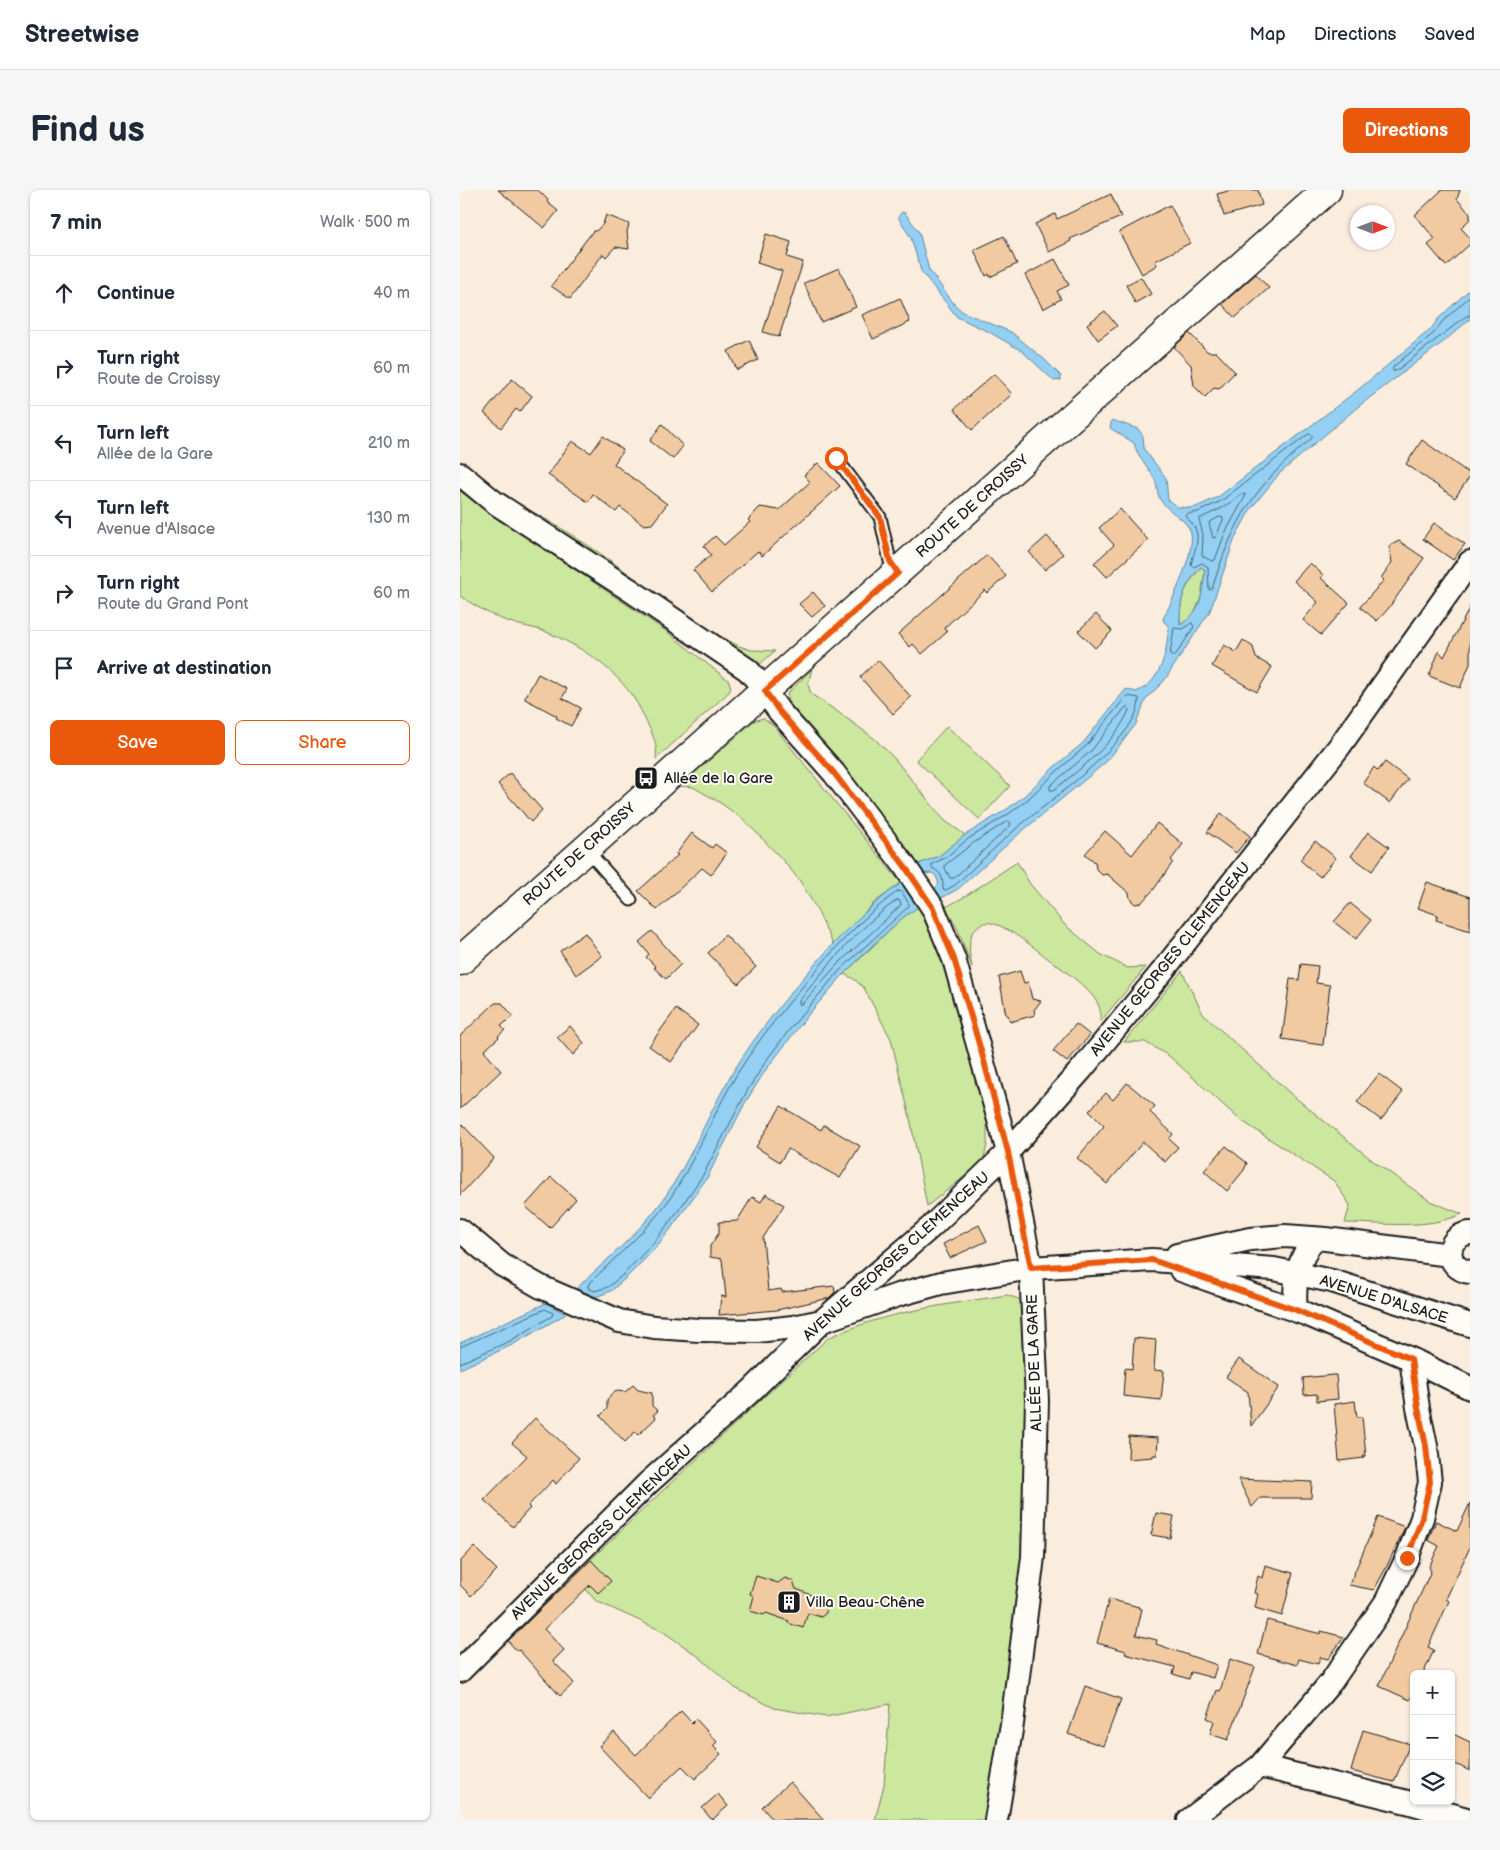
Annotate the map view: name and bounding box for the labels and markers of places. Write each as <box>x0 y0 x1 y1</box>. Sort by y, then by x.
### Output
bus stop icon: Allée de la Gare <box>633 765 659 791</box>
place label: Allée de la Gare <box>664 769 773 788</box>
building icon: Villa Beau-Chêne <box>776 1589 802 1615</box>
place label: Villa Beau-Chêne <box>806 1593 925 1612</box>

